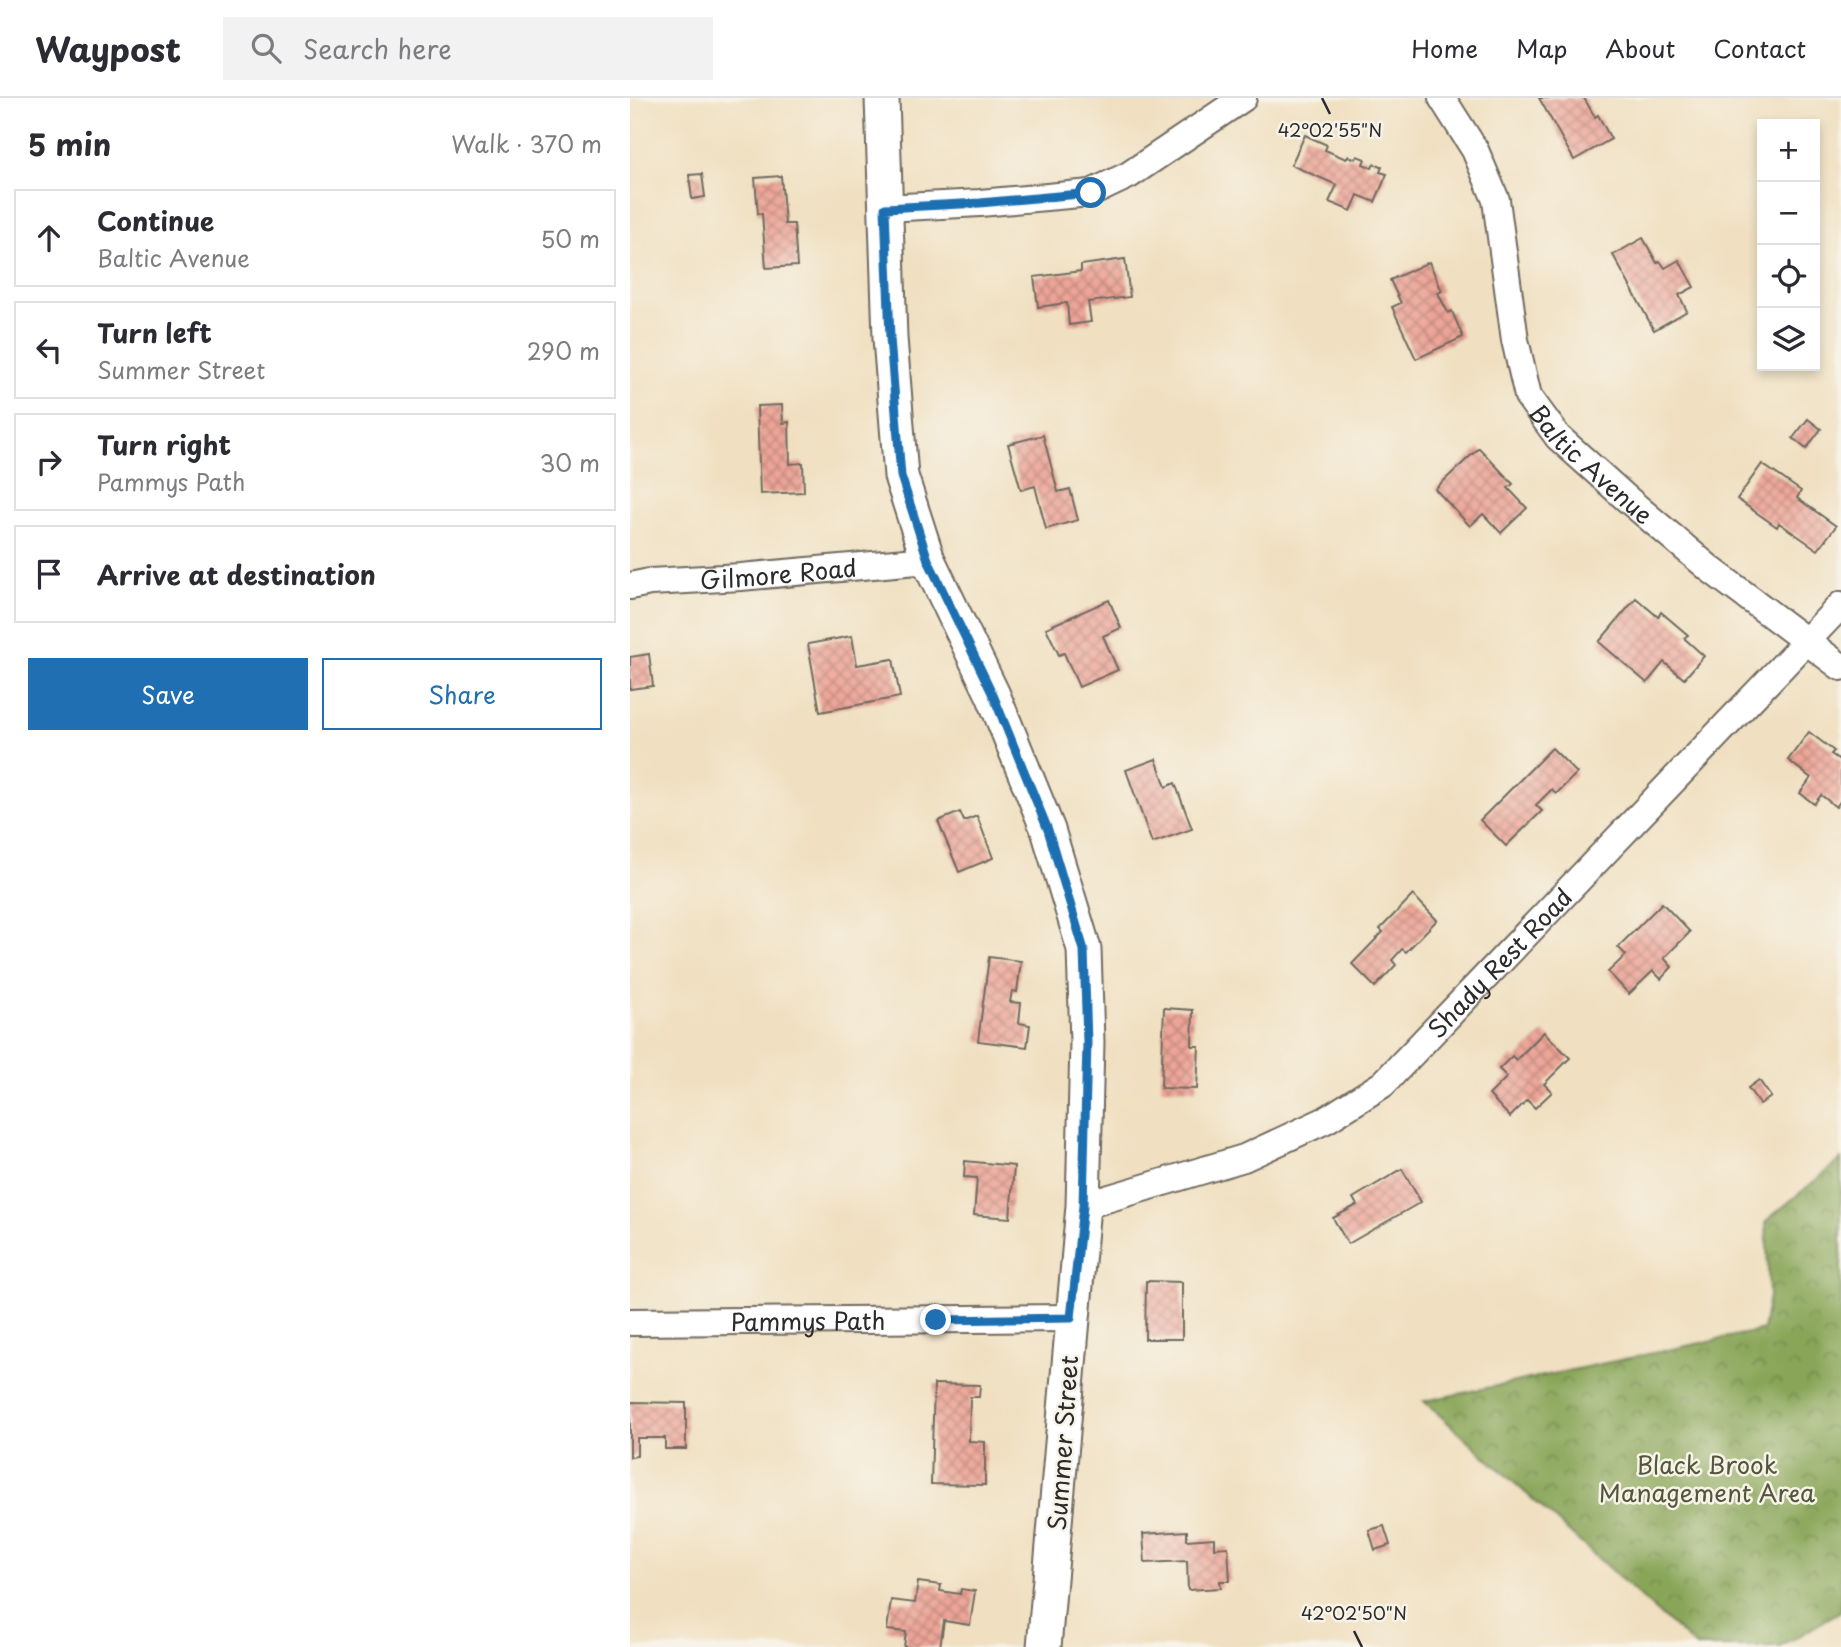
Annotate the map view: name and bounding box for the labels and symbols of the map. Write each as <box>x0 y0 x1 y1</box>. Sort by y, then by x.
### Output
text: 42°02'55"N <box>1278 116 1382 143</box>
route start <box>1075 177 1106 208</box>
street label: Baltic Avenue <box>1522 396 1661 532</box>
street label: Gilmore Road <box>699 549 858 597</box>
street label: Shady Rest Road <box>1419 879 1580 1046</box>
street label: Pammys Path <box>730 1302 886 1339</box>
route end <box>920 1304 951 1335</box>
street label: Summer Street <box>1038 1354 1086 1532</box>
park label: Black Brook Management Area <box>1599 1446 1815 1510</box>
text: 42°02'50"N <box>1301 1599 1407 1626</box>

